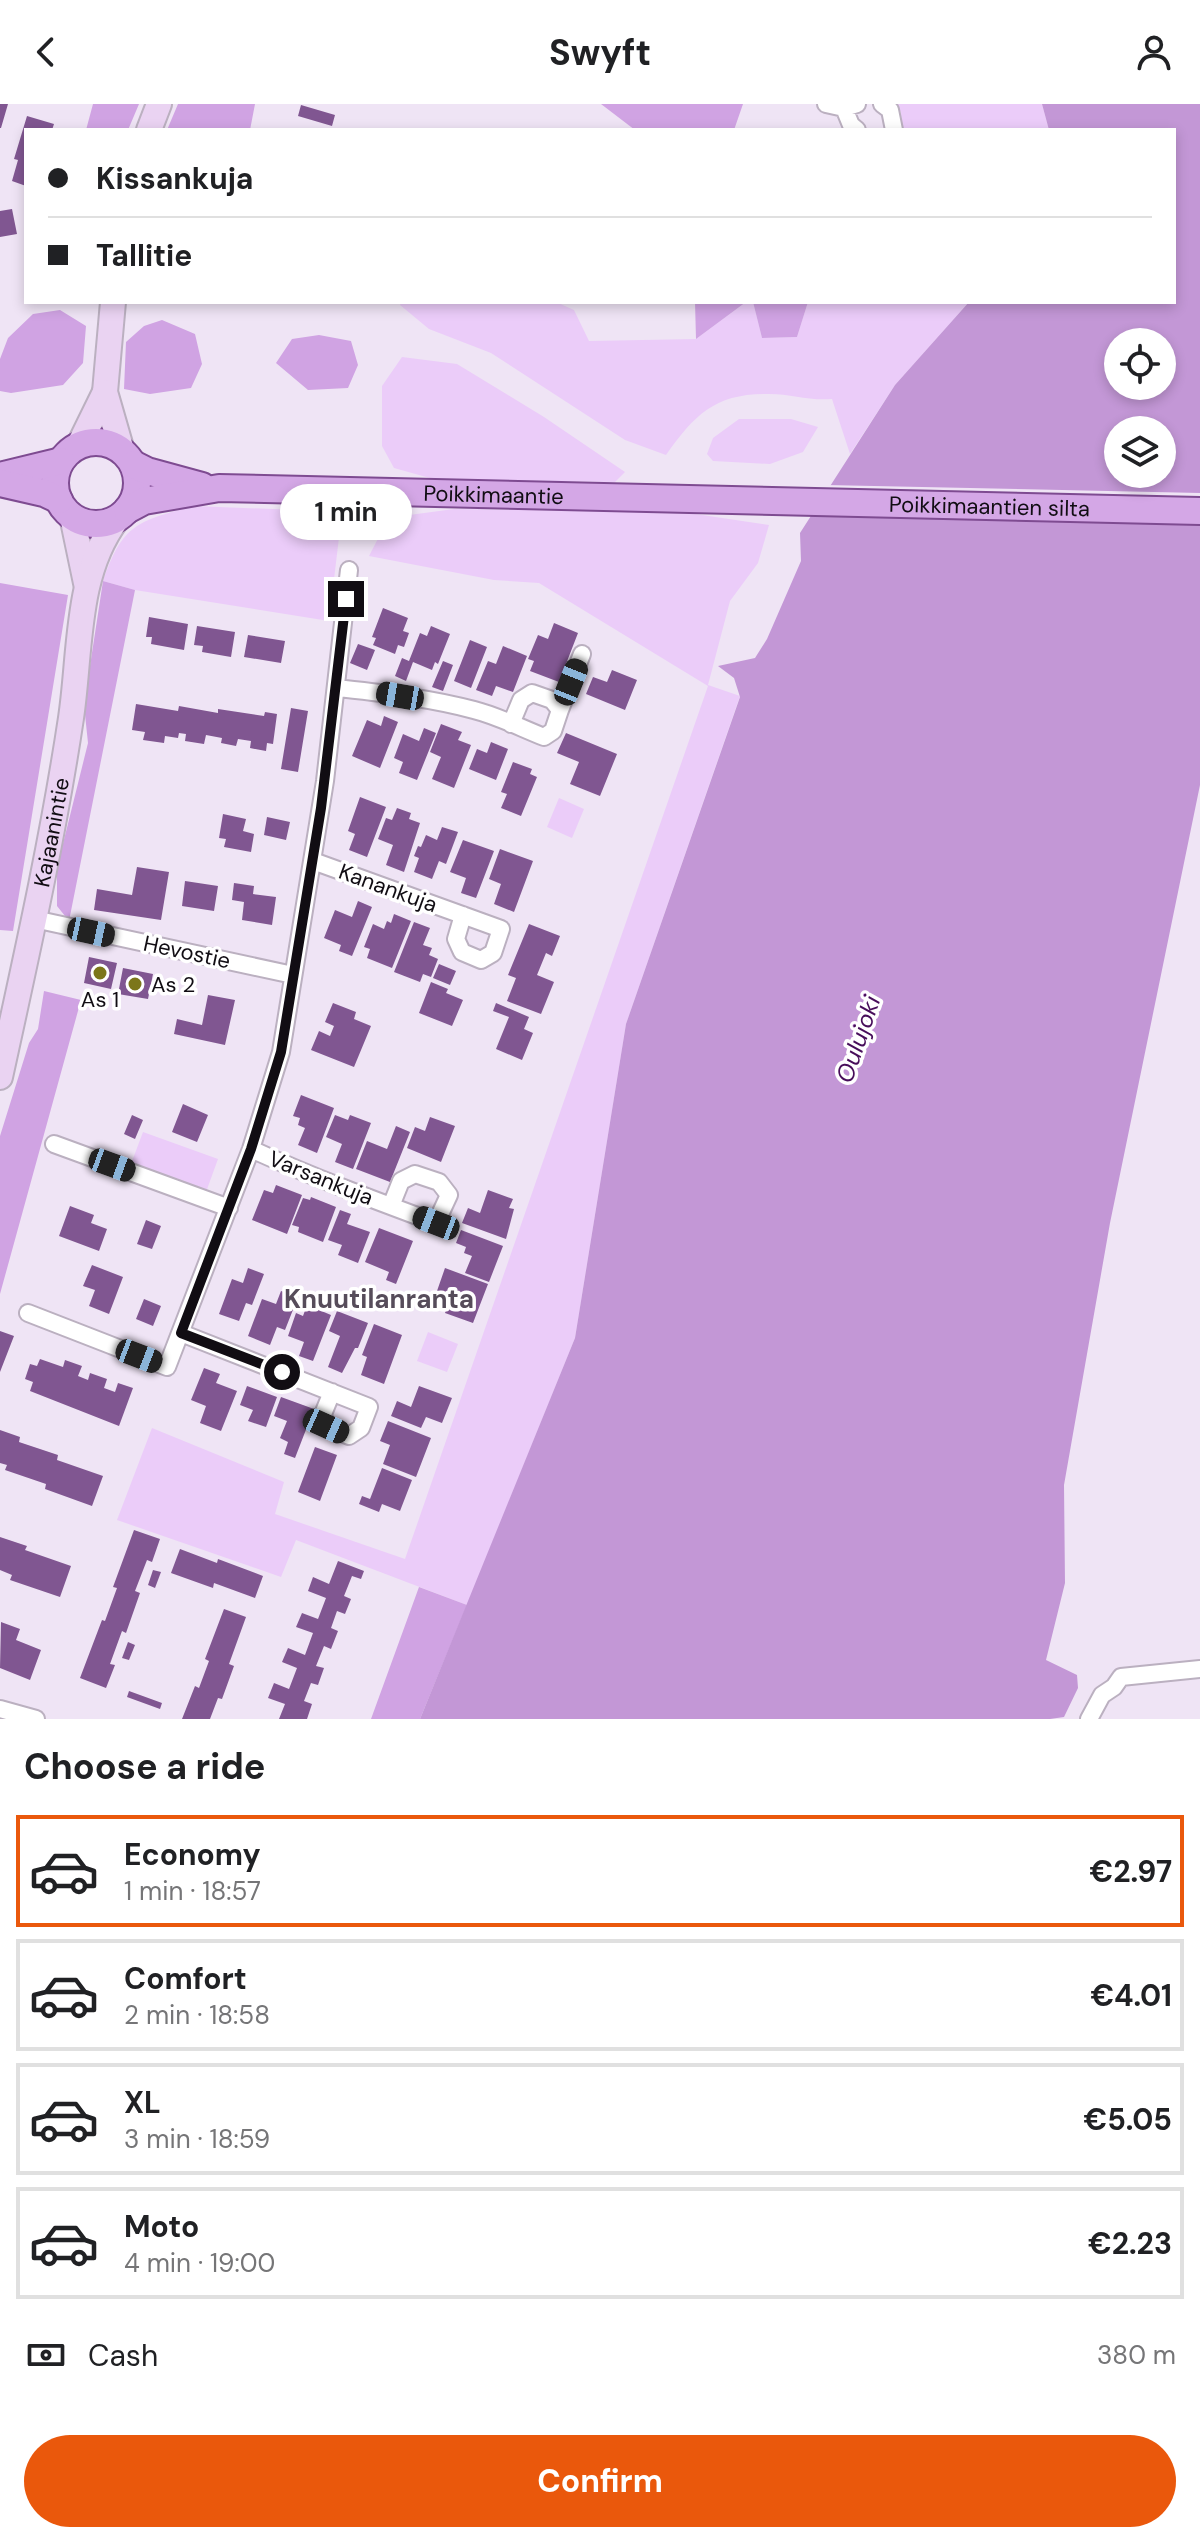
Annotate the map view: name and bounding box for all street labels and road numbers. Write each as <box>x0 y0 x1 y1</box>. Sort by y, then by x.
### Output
street label: Poikkimaantie <box>423 478 564 511</box>
street label: Poikkimaantien silta <box>889 489 1090 523</box>
street label: Kajaanintie <box>27 775 76 889</box>
street label: Kanankuja <box>335 857 441 919</box>
street label: Hevostie <box>141 929 233 975</box>
street label: Varsankuja <box>264 1144 378 1212</box>

